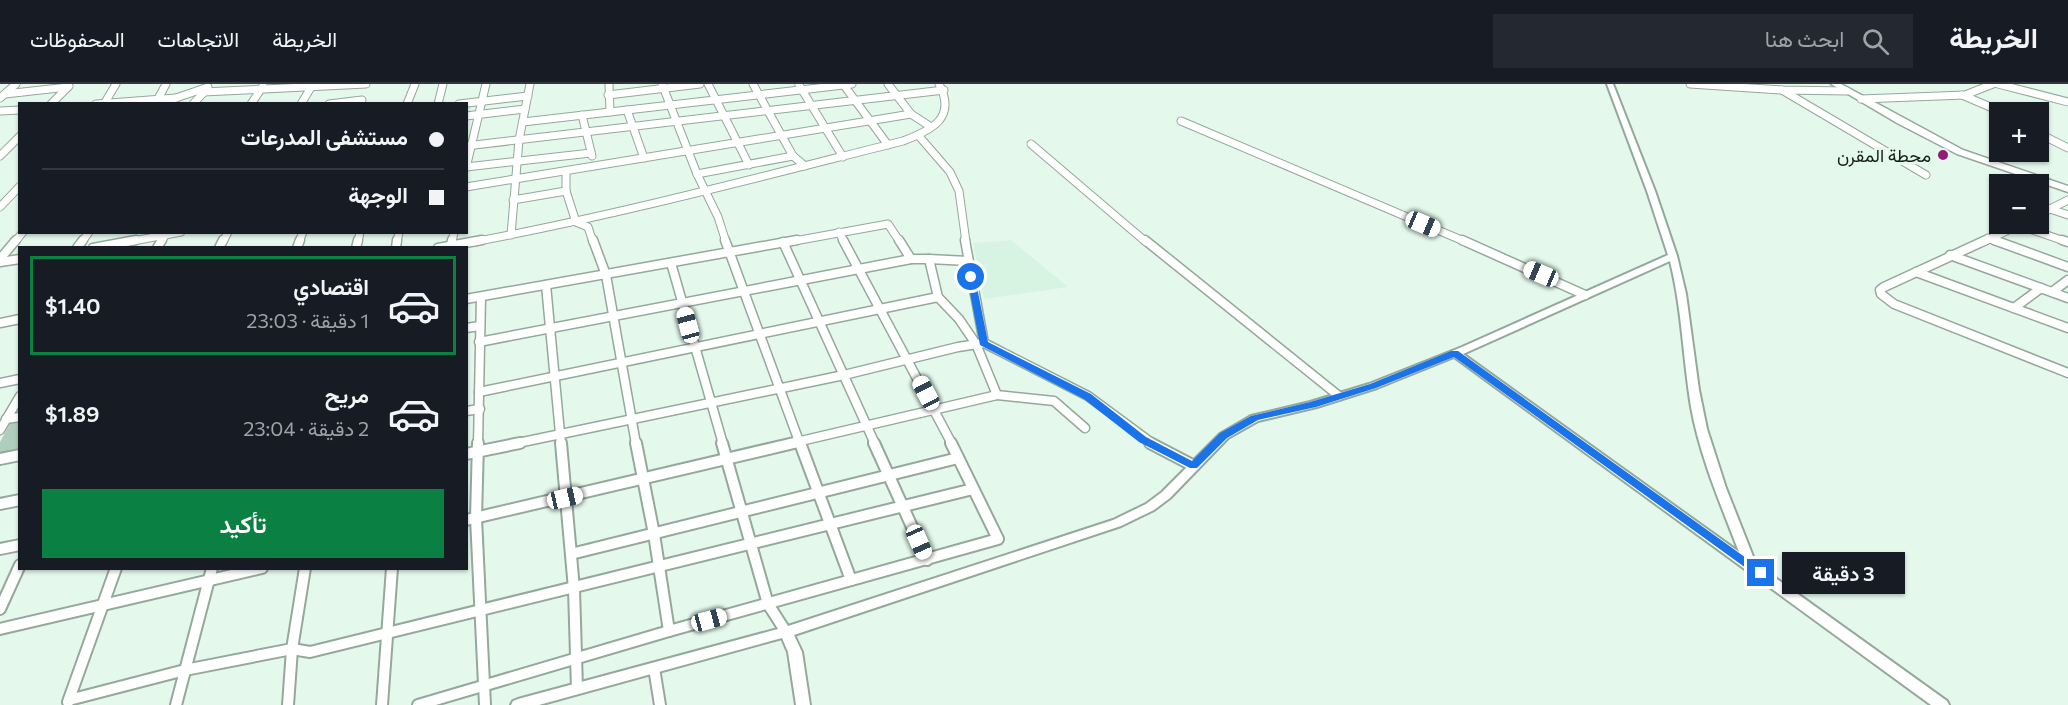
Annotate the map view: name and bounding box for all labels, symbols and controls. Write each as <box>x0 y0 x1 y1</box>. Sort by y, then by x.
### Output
search box <box>1493 14 1913 68</box>
text: الخريطة <box>1949 20 2038 54</box>
text: ابحث هنا <box>1765 25 1844 52</box>
icon: search <box>1859 25 1892 58</box>
text: المحفوظات <box>30 26 125 51</box>
text: الاتجاهات <box>158 26 239 51</box>
text: الخريطة <box>272 26 337 51</box>
map controls <box>1989 102 2049 234</box>
button: + <box>1989 102 2049 162</box>
text: مستشفى المدرعات <box>241 123 408 150</box>
place label: محطة المقرن <box>1837 144 1931 167</box>
marker: محطة المقرن <box>1936 148 1950 162</box>
button: − <box>1989 174 2049 234</box>
text: الوجهة <box>348 181 408 208</box>
car <box>1403 209 1443 239</box>
car <box>1521 259 1561 289</box>
route start <box>957 263 984 290</box>
text: اقتصادي <box>293 273 369 300</box>
icon: car <box>387 279 441 333</box>
text: $1.40 <box>45 292 101 319</box>
car <box>675 305 701 345</box>
text: 1 دقيقة · 23:03 <box>246 308 369 332</box>
car <box>910 373 942 413</box>
text: مريح <box>325 381 369 408</box>
icon: car <box>387 387 441 441</box>
text: $1.89 <box>45 400 100 427</box>
text: 2 دقيقة · 23:04 <box>243 416 369 440</box>
car <box>545 485 585 511</box>
button: تأكيد <box>42 489 444 558</box>
car <box>903 522 935 562</box>
callout: 3 دقيقة <box>1782 552 1905 594</box>
route end <box>1747 559 1774 586</box>
text: 3 دقيقة <box>1812 561 1875 585</box>
car <box>689 607 729 633</box>

